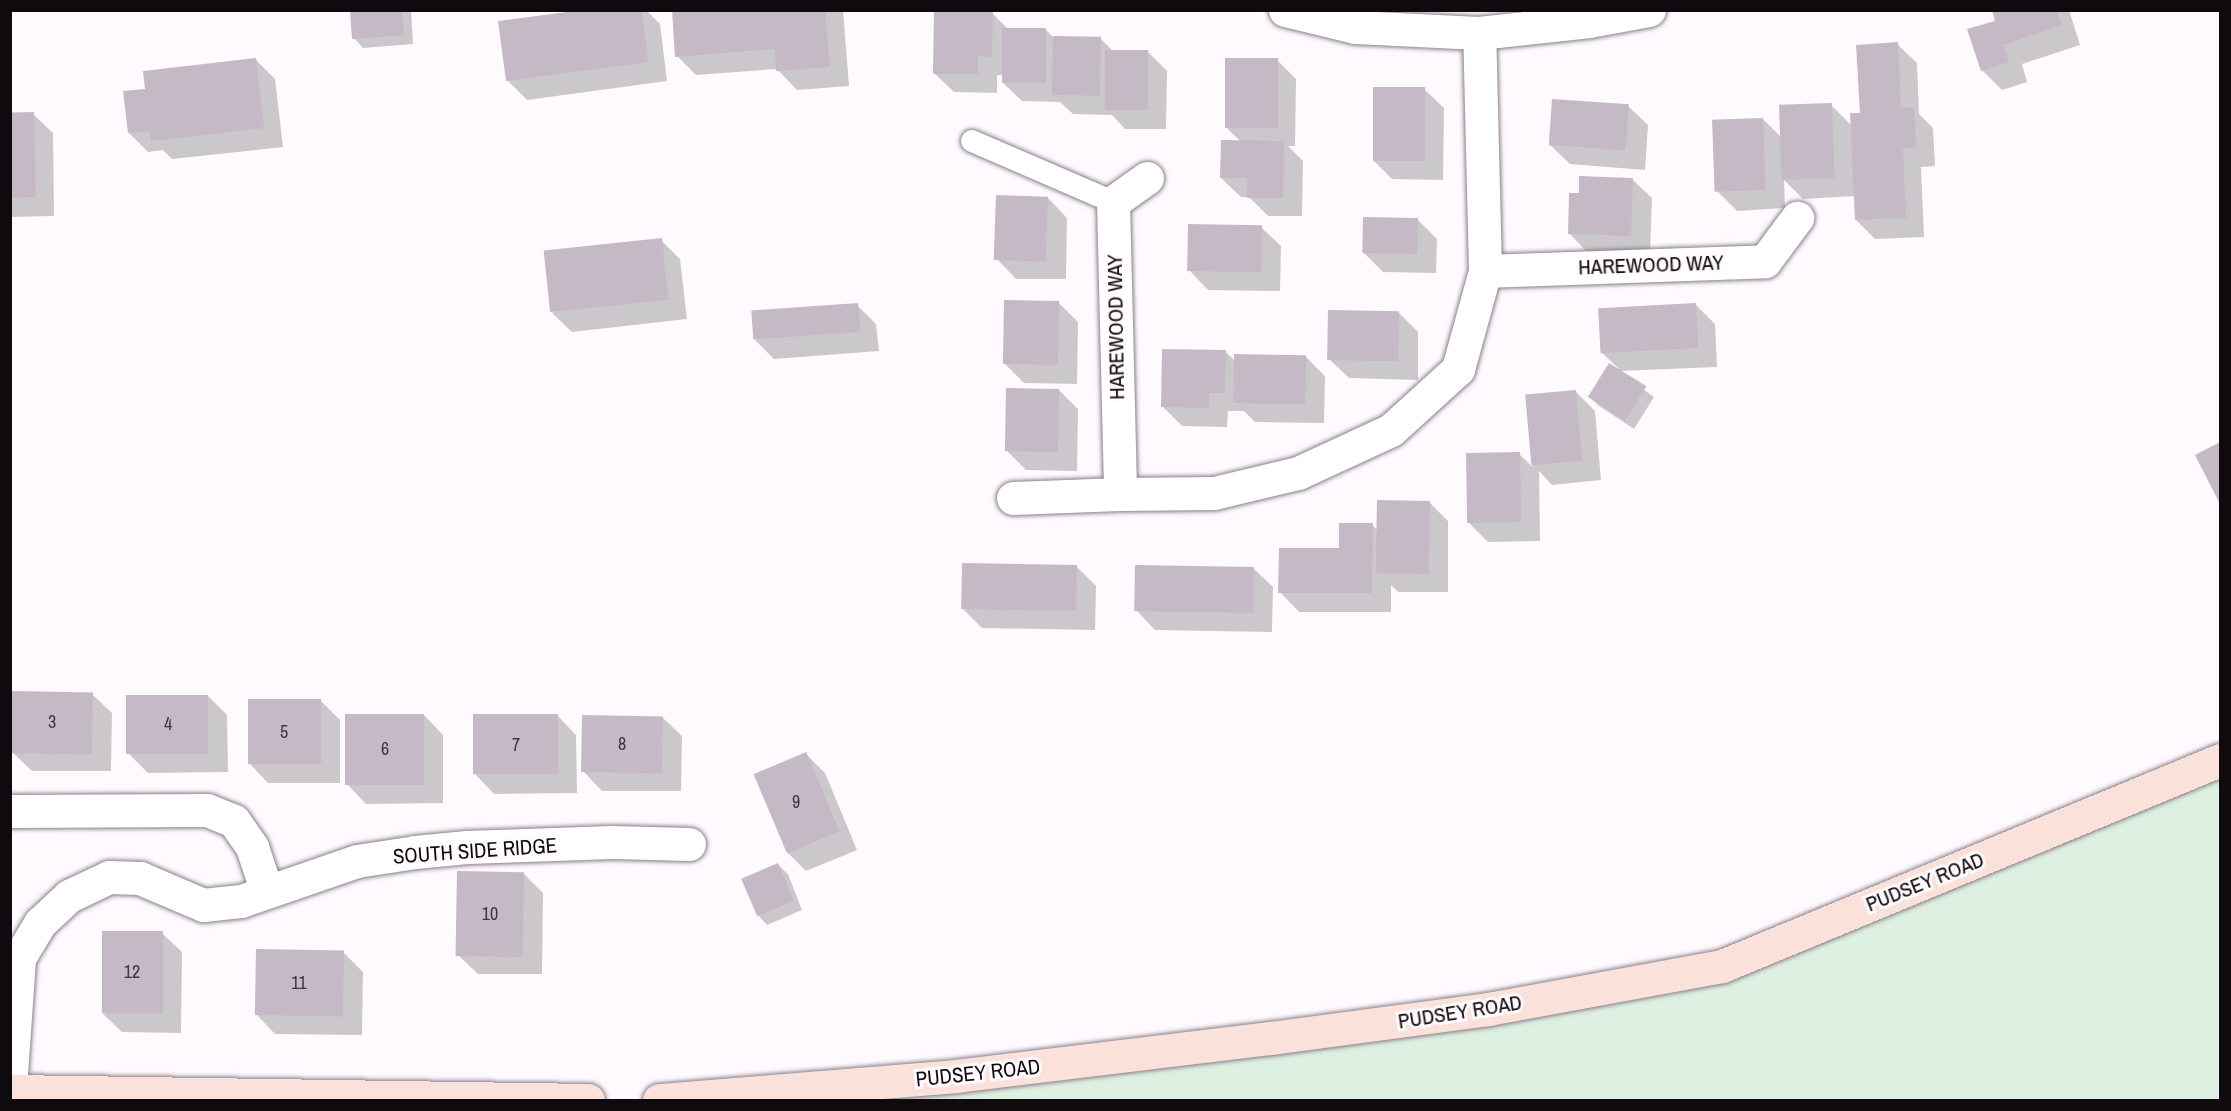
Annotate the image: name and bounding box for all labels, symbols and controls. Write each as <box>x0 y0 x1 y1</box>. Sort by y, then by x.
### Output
street label: HAREWOOD WAY <box>1578 250 1724 280</box>
street label: HAREWOOD WAY <box>1102 254 1130 400</box>
house number: 3 <box>48 711 56 733</box>
house number: 4 <box>164 713 172 735</box>
house number: 5 <box>280 721 288 743</box>
house number: 8 <box>618 733 626 755</box>
house number: 7 <box>512 734 520 756</box>
house number: 6 <box>381 738 389 760</box>
house number: 9 <box>792 791 800 813</box>
street label: SOUTH SIDE RIDGE <box>392 833 558 869</box>
street label: PUDSEY ROAD <box>1862 847 1988 917</box>
house number: 10 <box>482 903 498 925</box>
house number: 12 <box>124 961 140 983</box>
house number: 11 <box>291 972 307 994</box>
street label: PUDSEY ROAD <box>1396 990 1524 1034</box>
street label: PUDSEY ROAD <box>914 1054 1042 1092</box>

